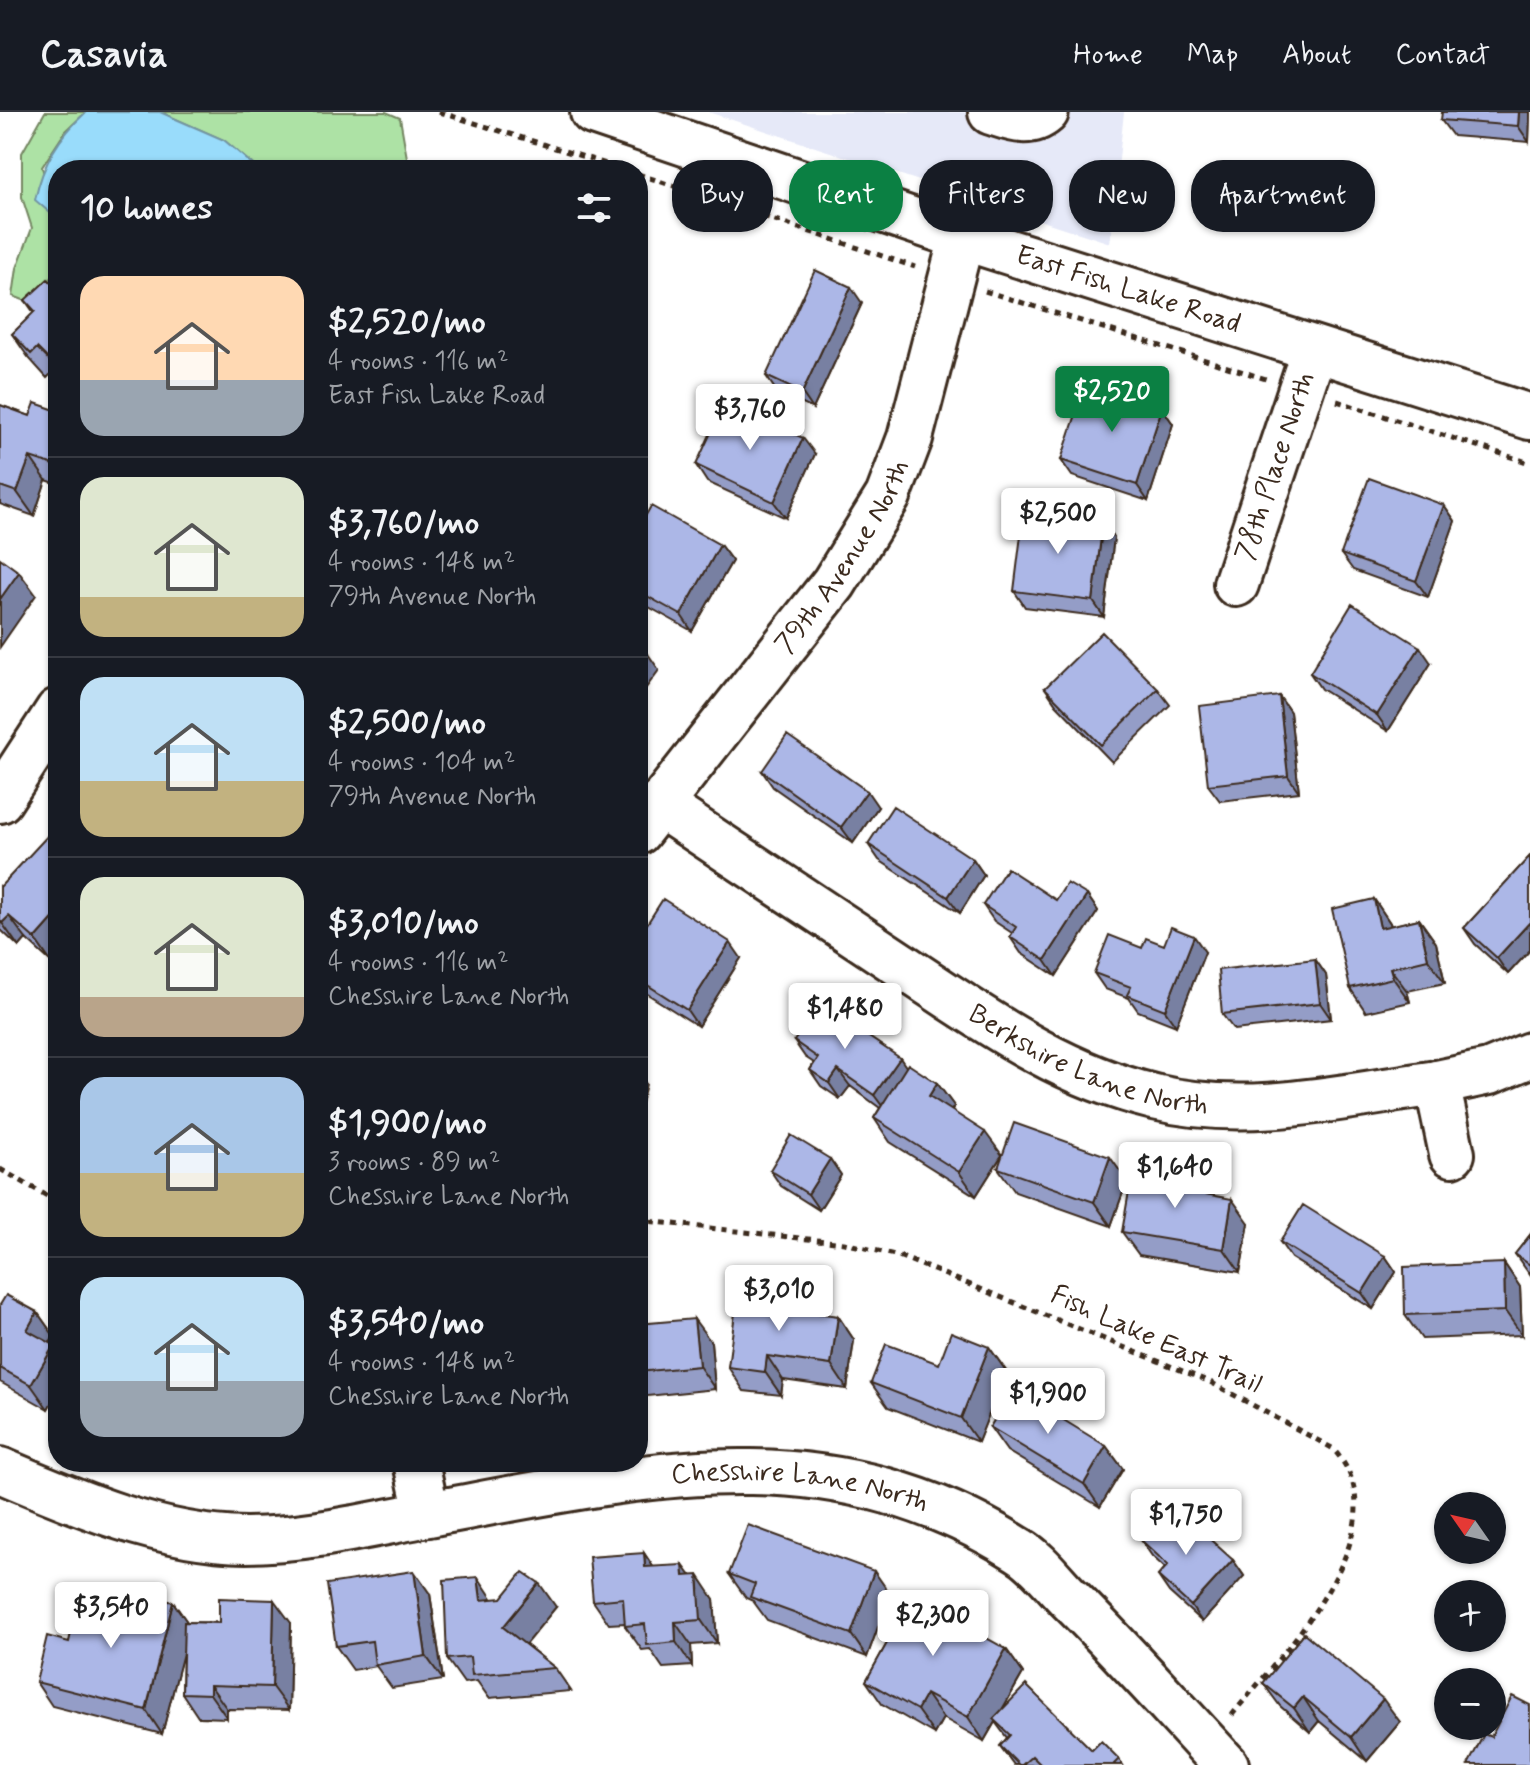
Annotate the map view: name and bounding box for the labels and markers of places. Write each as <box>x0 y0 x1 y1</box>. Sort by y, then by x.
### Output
pin: $2,520 <box>1047 366 1177 434</box>
pin: $3,760 <box>685 384 815 452</box>
pin: $2,500 <box>993 488 1123 556</box>
pin: $1,480 <box>780 983 910 1051</box>
pin: $1,640 <box>1110 1142 1240 1210</box>
pin: $3,010 <box>714 1265 844 1333</box>
pin: $1,900 <box>983 1368 1113 1436</box>
pin: $1,750 <box>1121 1489 1251 1557</box>
pin: $3,540 <box>46 1582 176 1650</box>
pin: $2,300 <box>868 1590 998 1658</box>

